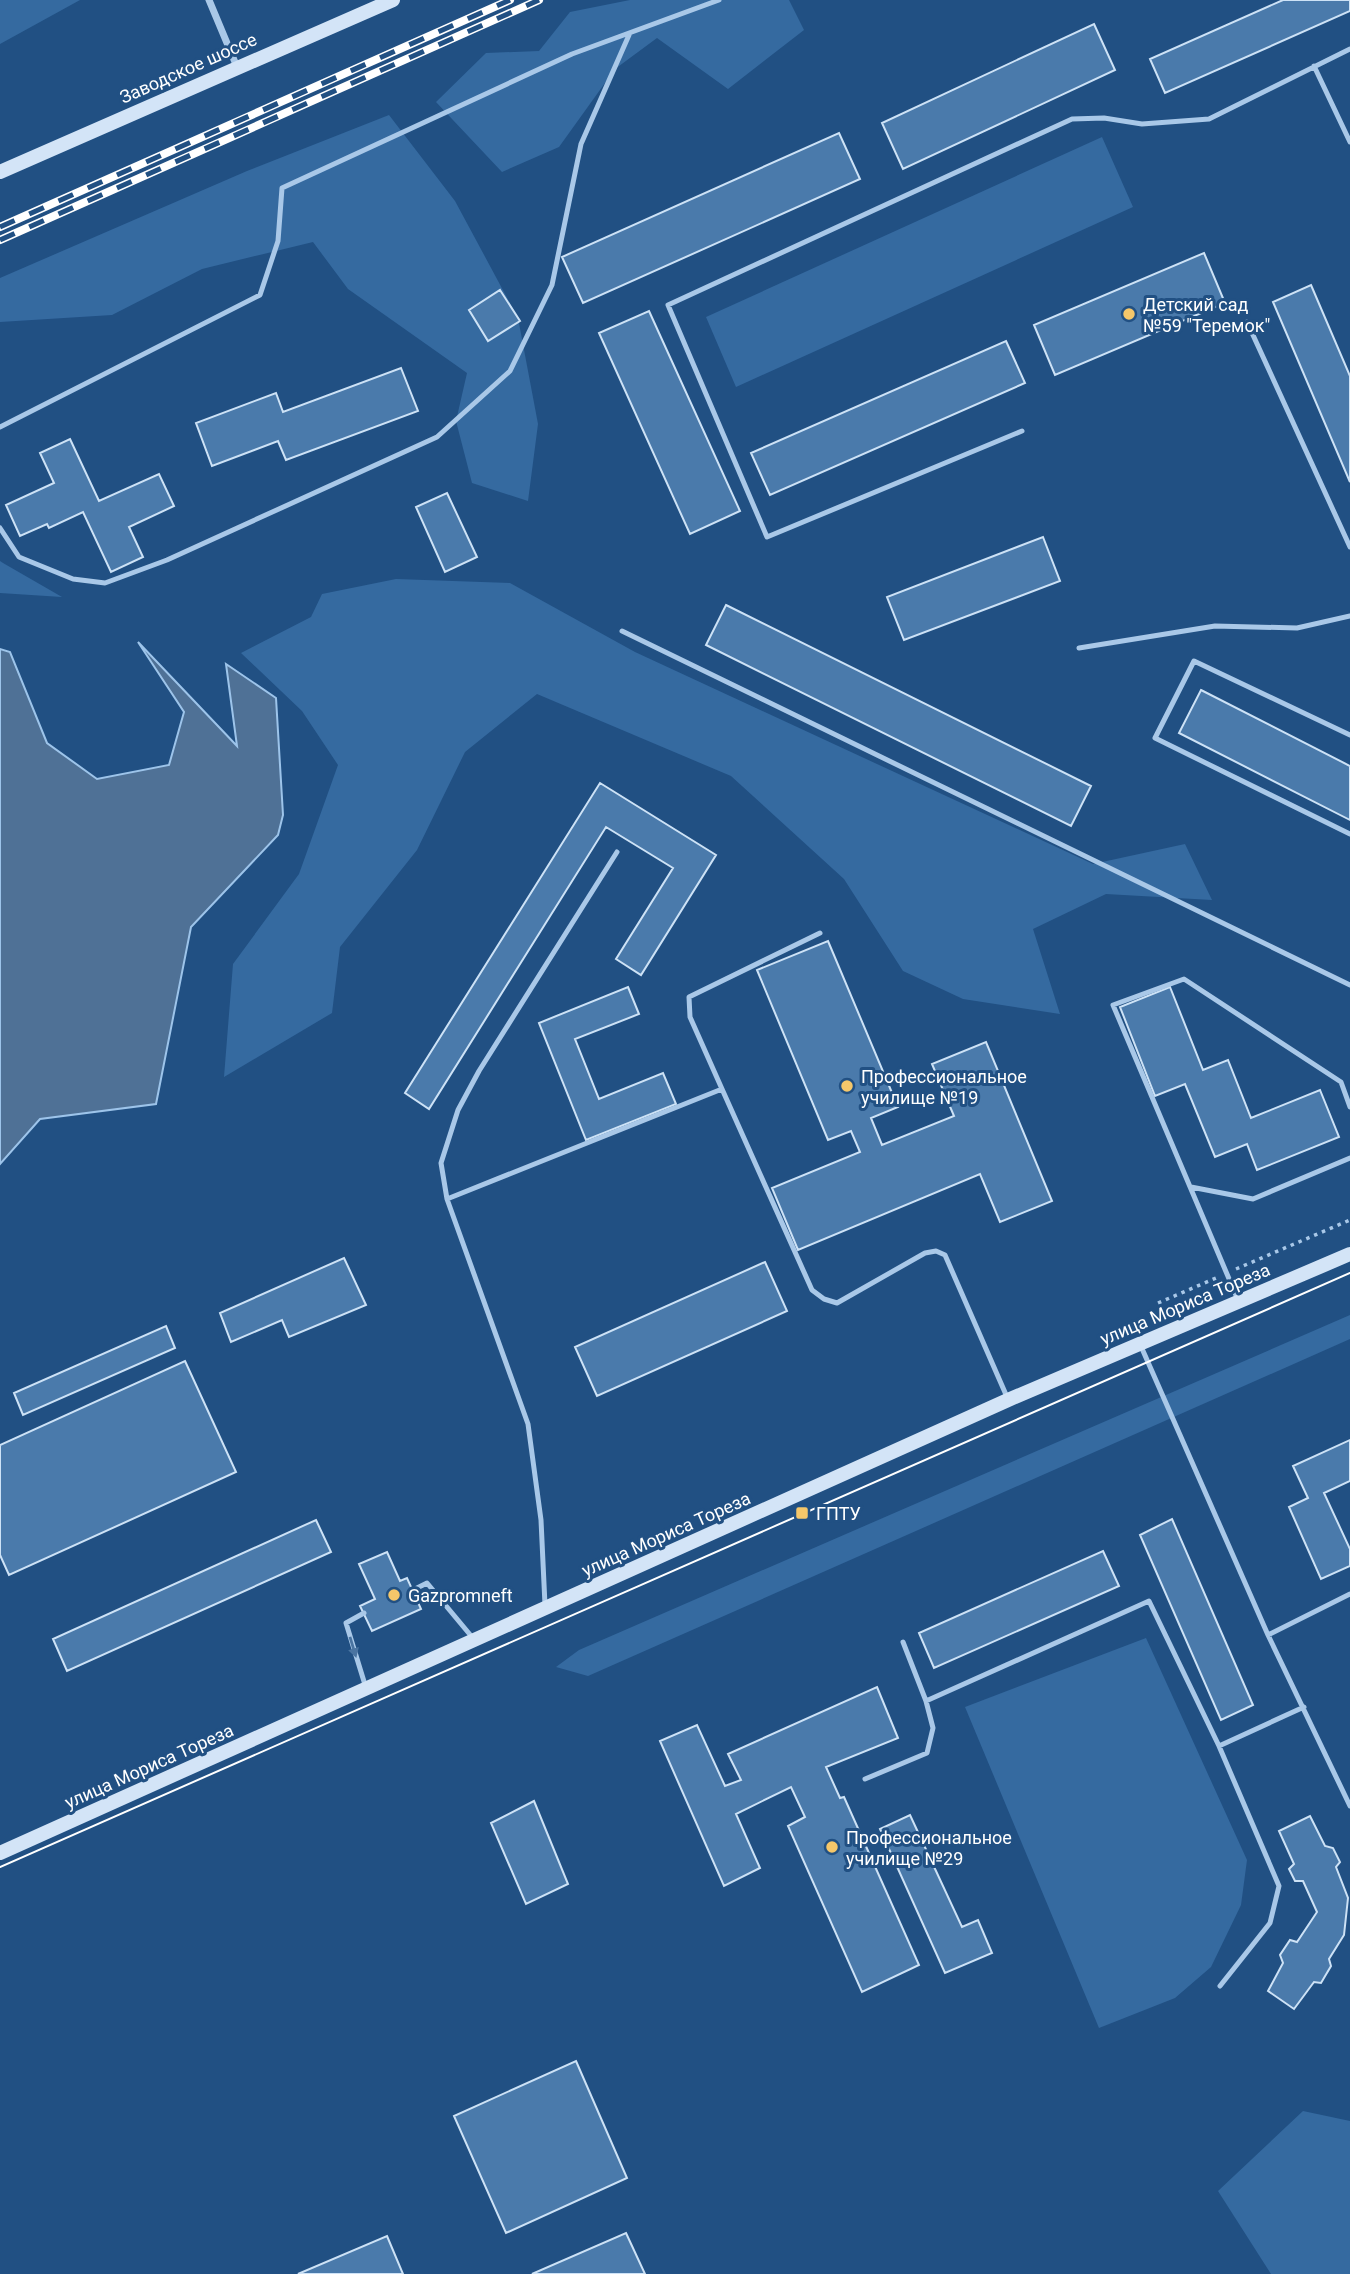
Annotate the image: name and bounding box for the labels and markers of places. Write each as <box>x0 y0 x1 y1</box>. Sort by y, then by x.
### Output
place label: Детский сад №59 "Теремок" <box>1143 294 1270 336</box>
marker: Детский сад №59 "Теремок" <box>1121 306 1137 322</box>
place label: Профессиональное училище №19 <box>861 1066 1027 1108</box>
marker: Профессиональное училище №19 <box>839 1078 855 1094</box>
place label: ГПТУ <box>816 1503 861 1524</box>
marker: ГПТУ <box>794 1505 810 1521</box>
place label: Gazpromneft <box>408 1585 513 1606</box>
marker: Gazpromneft <box>386 1587 402 1603</box>
place label: Профессиональное училище №29 <box>846 1827 1012 1869</box>
marker: Профессиональное училище №29 <box>824 1839 840 1855</box>

